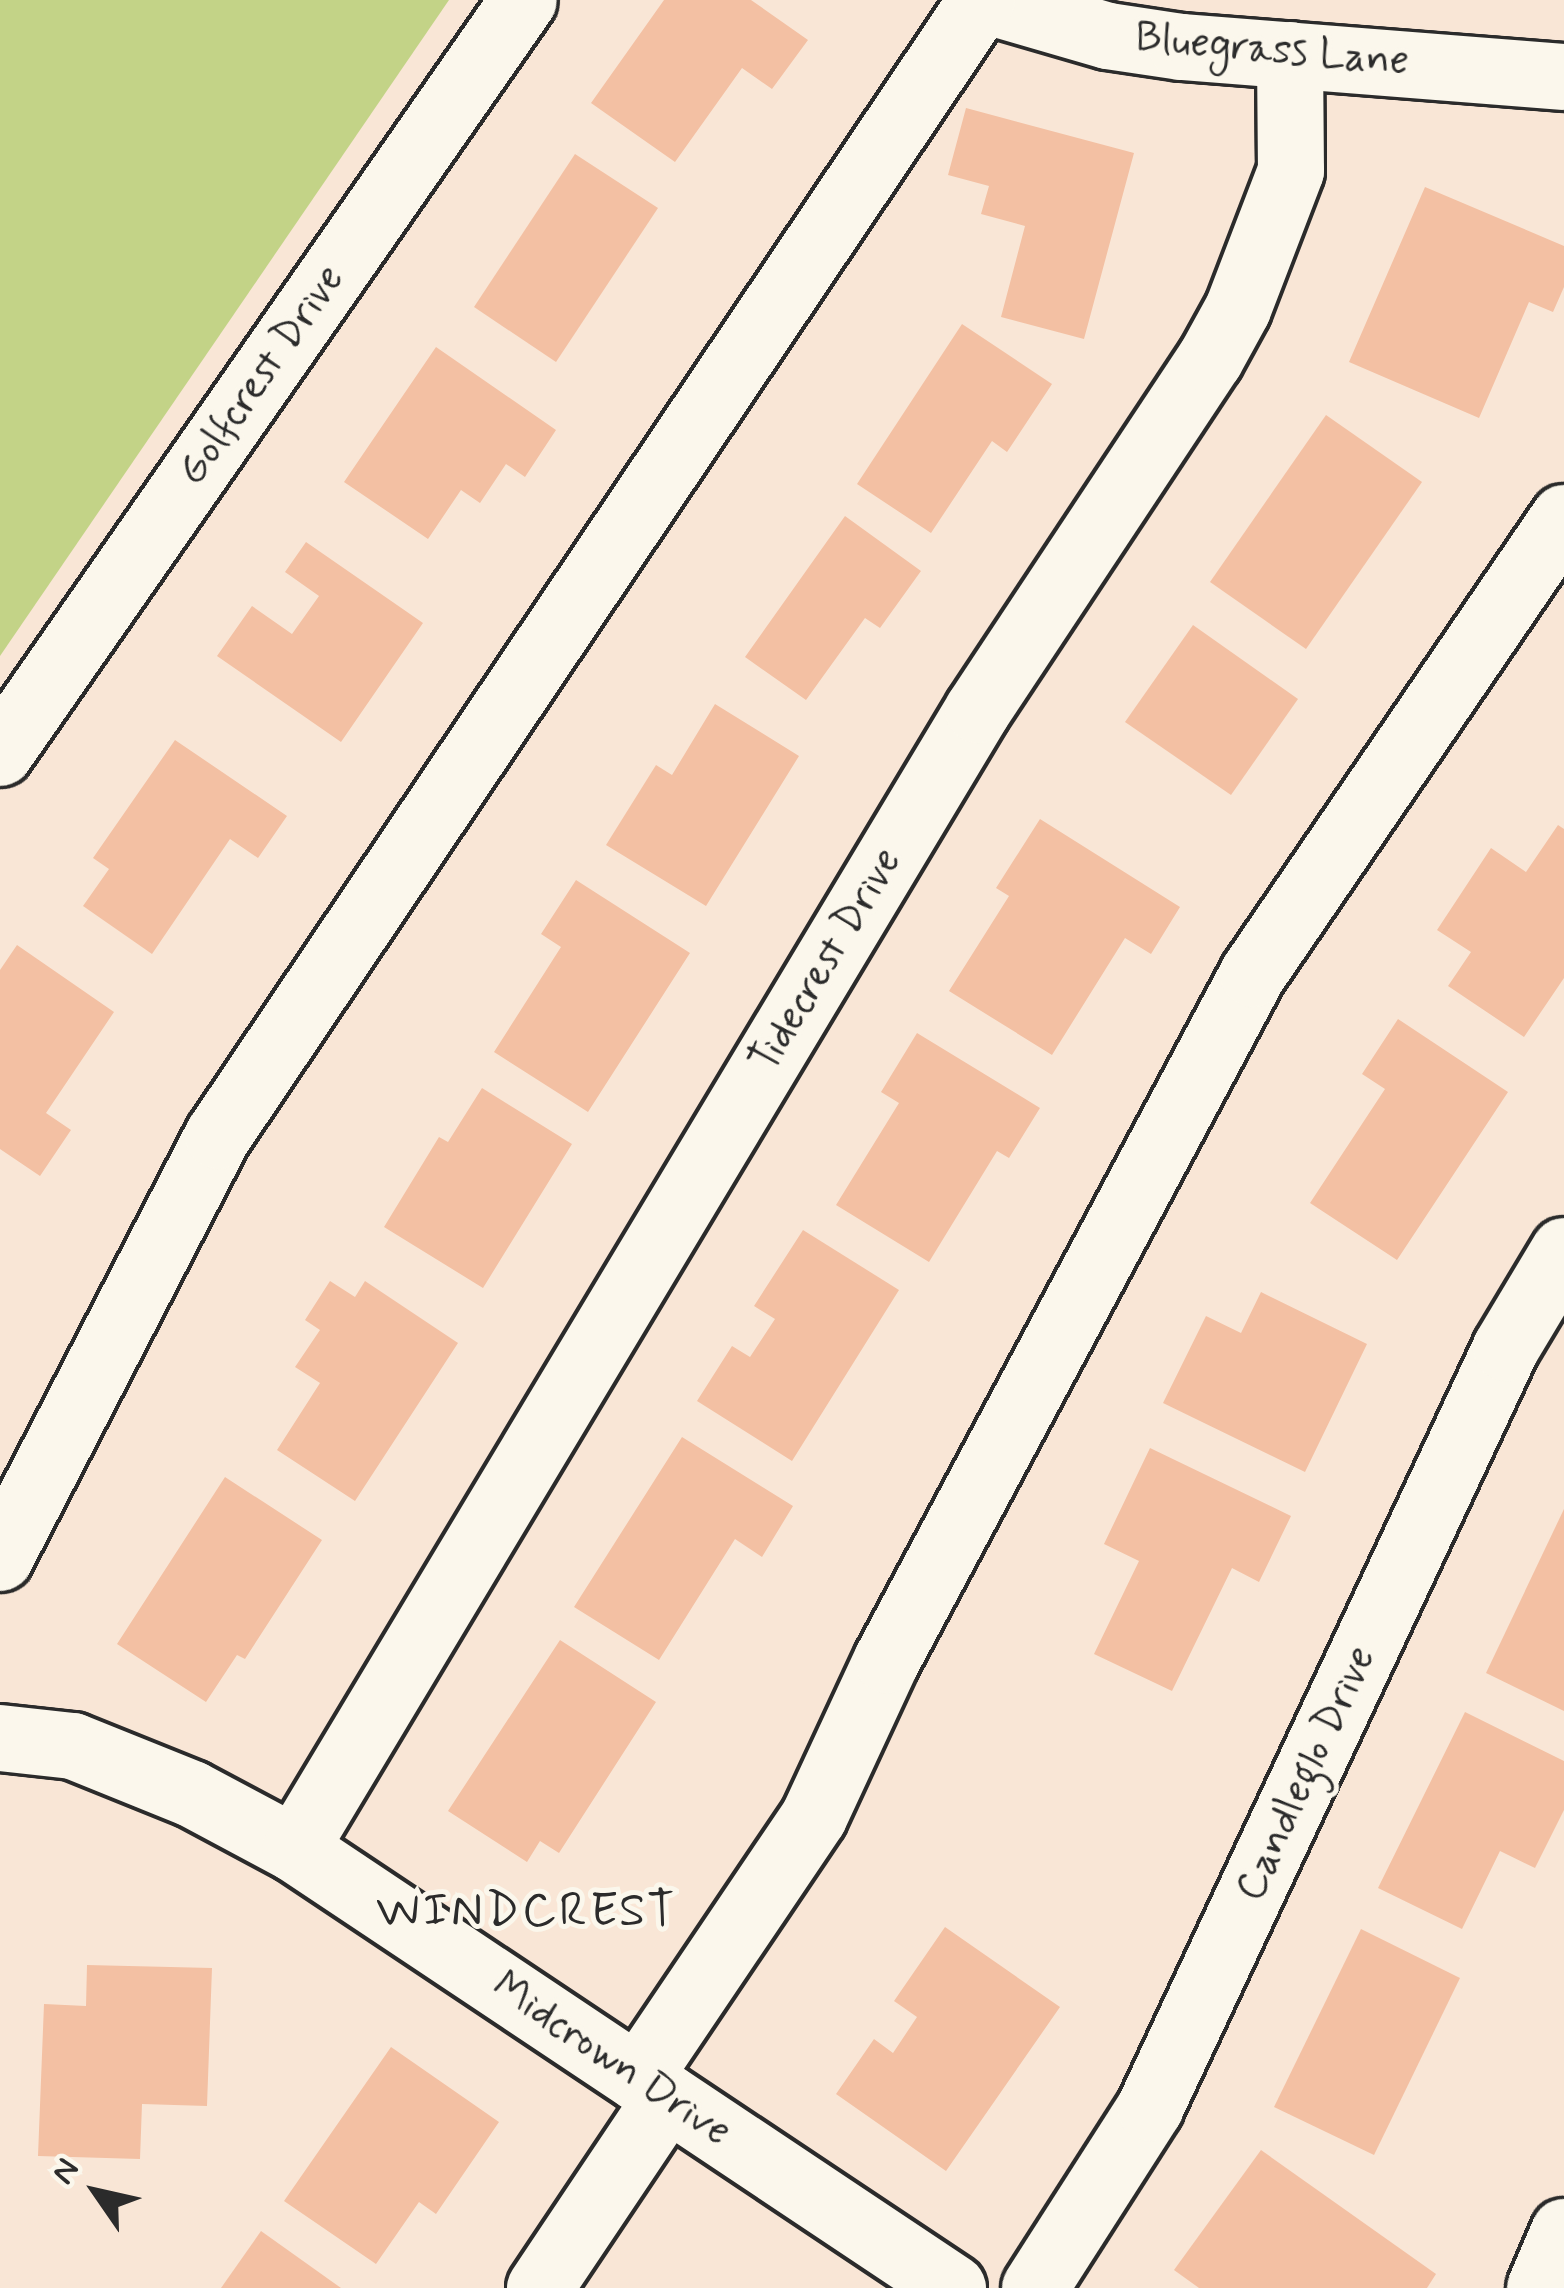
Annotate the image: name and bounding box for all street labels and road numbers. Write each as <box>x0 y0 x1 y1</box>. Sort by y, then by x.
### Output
street label: Bluegrass Lane <box>1133 14 1411 88</box>
street label: Golfcrest Drive <box>168 256 356 496</box>
street label: Tidecrest Drive <box>740 840 914 1082</box>
street label: Candleglo Drive <box>1226 1638 1388 1910</box>
street label: Midcrown Drive <box>483 1963 739 2157</box>

